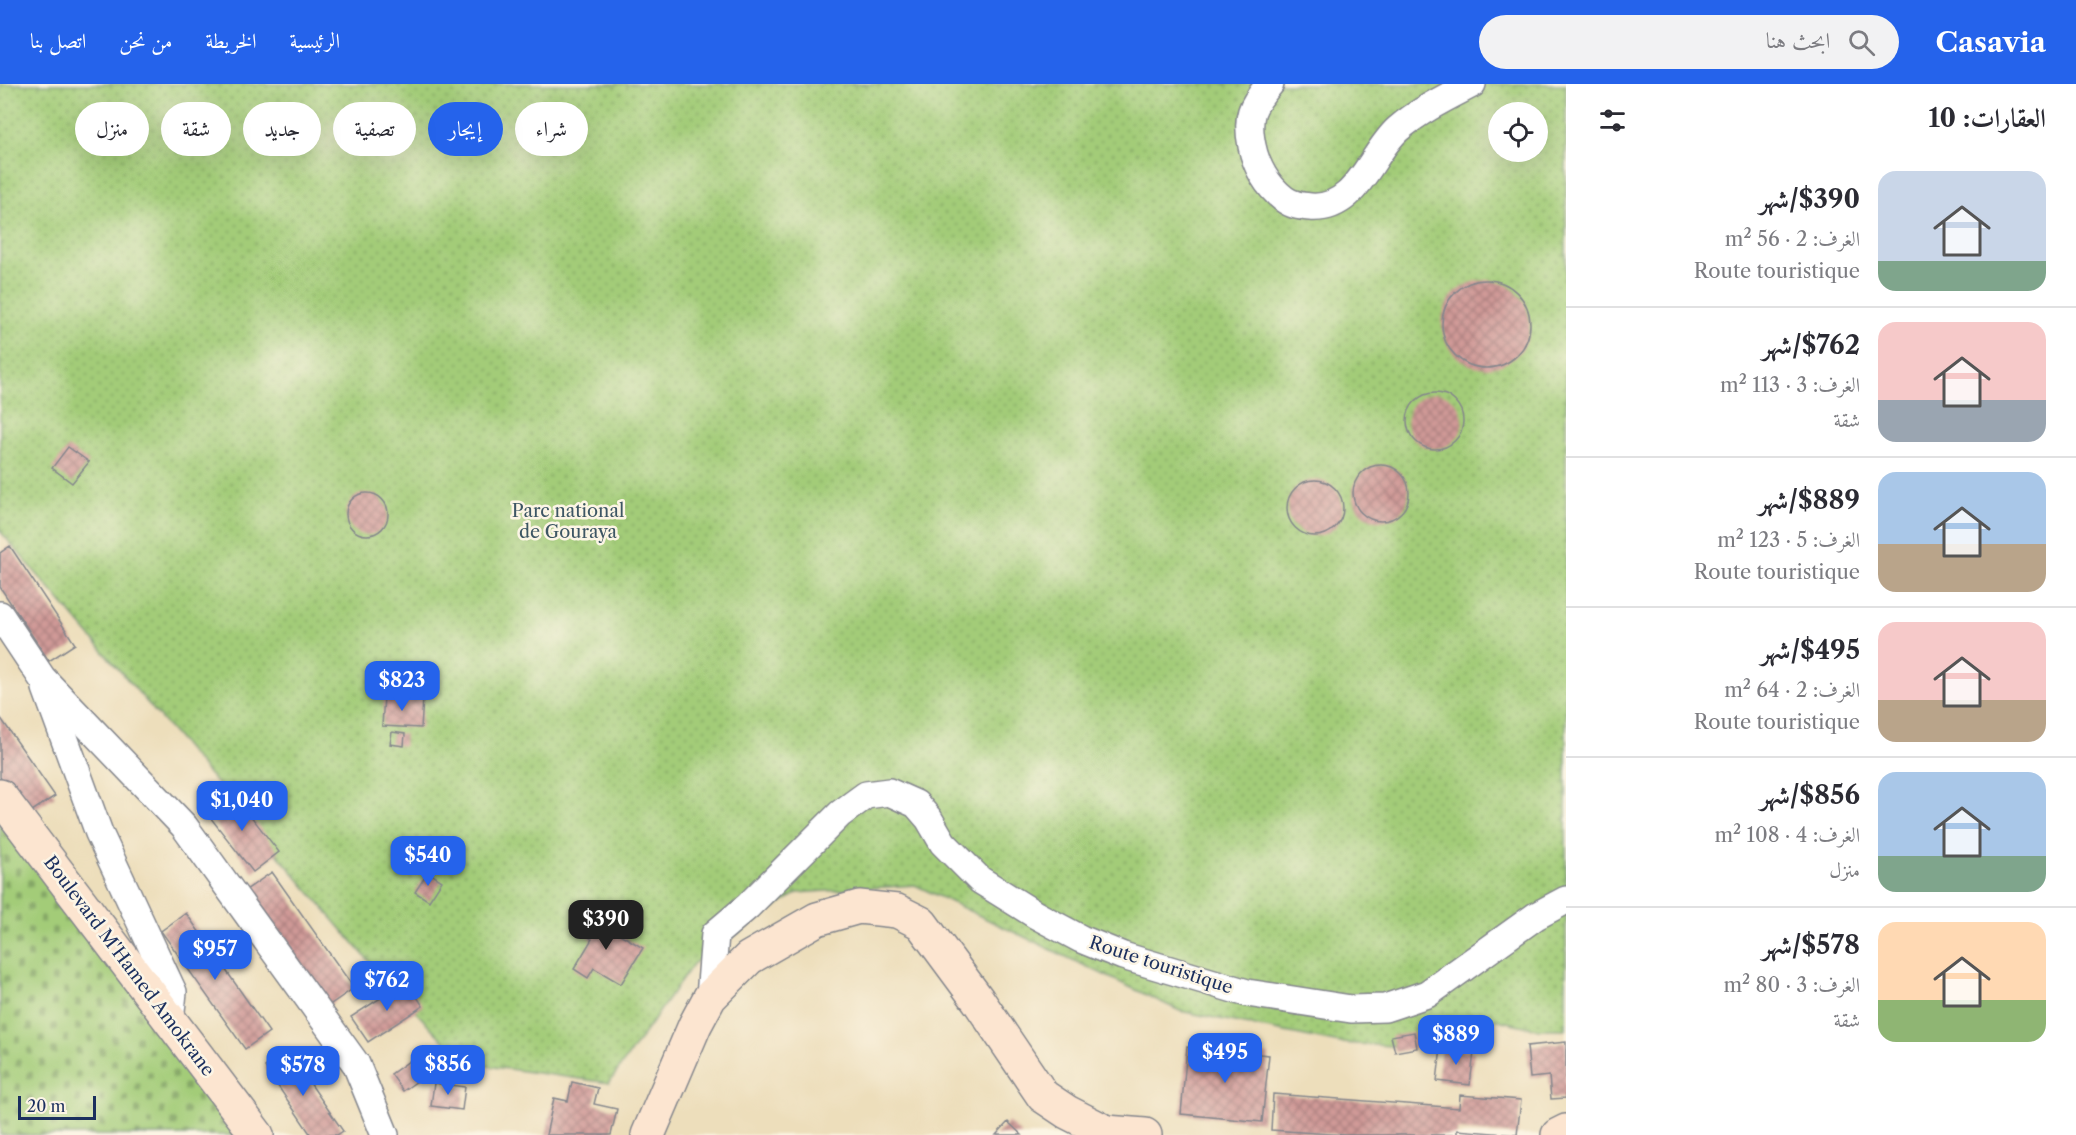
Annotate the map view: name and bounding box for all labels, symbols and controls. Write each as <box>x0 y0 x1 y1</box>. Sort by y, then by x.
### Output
search box <box>1479 15 1899 69</box>
text: Casavia <box>1935 25 2046 59</box>
icon: search <box>1845 26 1878 59</box>
text: ابحث هنا <box>1766 27 1830 54</box>
text: اتصل بنا <box>30 28 86 53</box>
text: من نحن <box>119 28 172 53</box>
text: الخريطة <box>205 28 257 53</box>
text: الرئيسية <box>290 28 340 53</box>
chip: منزل <box>75 102 149 156</box>
chip: شقة <box>161 102 231 156</box>
chip: جديد <box>243 102 321 156</box>
chip: تصفية <box>333 102 416 156</box>
chip: إيجار <box>428 102 503 156</box>
chip: شراء <box>515 102 588 156</box>
map controls <box>1488 102 1548 162</box>
button: locate <box>1488 102 1548 162</box>
text: العقارات: 10 <box>1928 102 2046 134</box>
icon: filters <box>1596 104 1629 137</box>
text: $390/شهر <box>1759 183 1860 215</box>
icon: home <box>1926 195 1998 267</box>
text: الغرف: 2 · 56 m² <box>1725 227 1860 251</box>
text: Route touristique <box>1694 259 1860 283</box>
text: $762/شهر <box>1762 329 1860 361</box>
icon: home <box>1926 346 1998 418</box>
text: الغرف: 3 · 113 m² <box>1720 373 1860 397</box>
text: شقة <box>1834 408 1860 432</box>
text: $889/شهر <box>1758 484 1860 516</box>
icon: home <box>1926 496 1998 568</box>
park label: Parc national de Gouraya <box>512 500 624 543</box>
text: الغرف: 5 · 123 m² <box>1717 528 1860 552</box>
text: Route touristique <box>1694 560 1860 584</box>
text: $495/شهر <box>1761 634 1860 666</box>
icon: home <box>1926 646 1998 718</box>
pin: $823 <box>366 661 438 712</box>
text: $823 <box>379 668 425 692</box>
text: الغرف: 2 · 64 m² <box>1724 678 1860 702</box>
text: Route touristique <box>1694 710 1860 734</box>
text: $856/شهر <box>1760 779 1860 811</box>
pin: $1,040 <box>193 781 291 832</box>
text: $1,040 <box>211 788 273 812</box>
icon: home <box>1926 796 1998 868</box>
text: الغرف: 4 · 108 m² <box>1714 823 1860 847</box>
pin: $540 <box>392 836 464 887</box>
text: $540 <box>405 843 451 867</box>
street label: Boulevard M'Hamed Amokrane <box>39 851 219 1081</box>
text: منزل <box>1829 858 1860 882</box>
pin: $390 <box>570 900 642 951</box>
text: $390 <box>582 907 630 931</box>
text: $578/شهر <box>1762 929 1860 961</box>
pin: $957 <box>179 930 251 981</box>
street label: Route touristique <box>1086 931 1236 999</box>
text: $957 <box>193 937 237 961</box>
icon: home <box>1926 946 1998 1018</box>
pin: $762 <box>351 961 423 1012</box>
text: $762 <box>365 968 409 992</box>
text: الغرف: 3 · 80 m² <box>1723 973 1860 997</box>
text: شقة <box>1834 1008 1860 1032</box>
pin: $889 <box>1420 1015 1492 1066</box>
text: $889 <box>1432 1022 1480 1046</box>
pin: $495 <box>1189 1033 1261 1084</box>
text: $495 <box>1202 1040 1248 1064</box>
pin: $856 <box>412 1045 484 1096</box>
pin: $578 <box>267 1046 339 1097</box>
text: $856 <box>425 1052 471 1076</box>
text: $578 <box>281 1053 325 1077</box>
scale bar <box>18 1093 96 1120</box>
text: 20 m <box>27 1096 66 1116</box>

